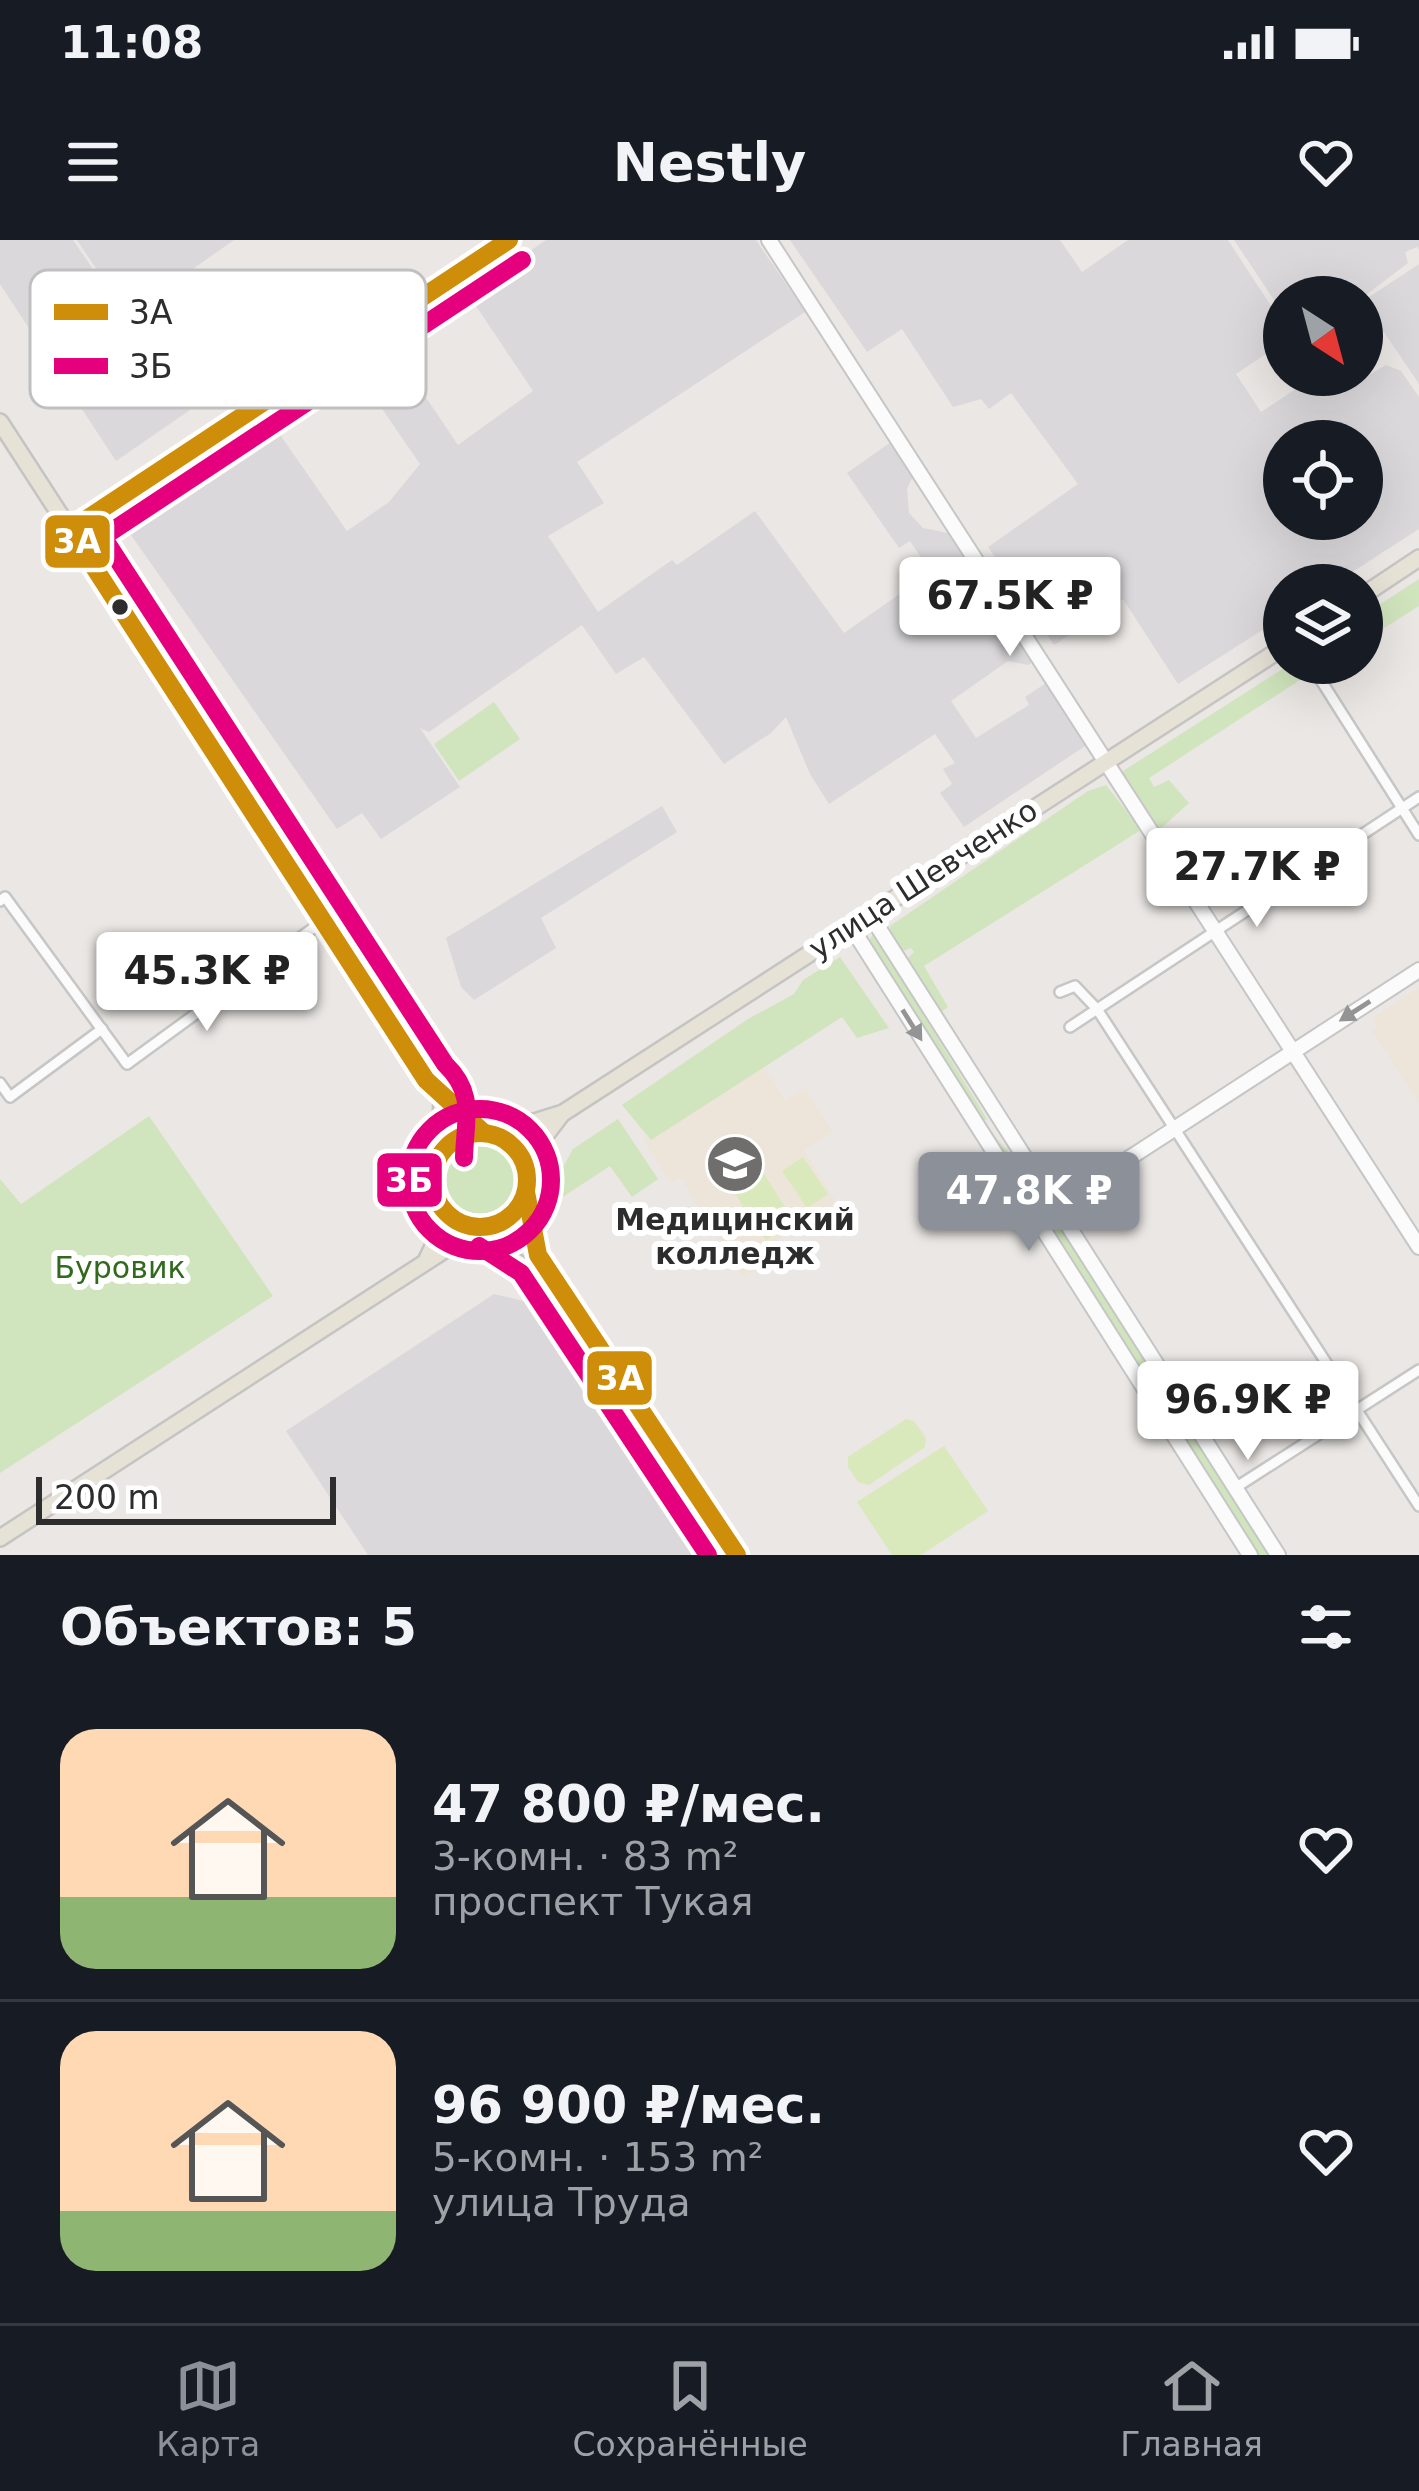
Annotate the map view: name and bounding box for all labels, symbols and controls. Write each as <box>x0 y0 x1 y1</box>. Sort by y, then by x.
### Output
text: 11:08 <box>60 16 203 69</box>
icon: menu <box>60 129 126 195</box>
icon: heart <box>1293 129 1359 195</box>
text: Nestly <box>613 131 806 194</box>
legend <box>30 270 426 408</box>
north arrow <box>1263 276 1383 396</box>
map controls <box>1263 276 1383 684</box>
text: 3А <box>129 293 173 332</box>
text: 3Б <box>129 347 173 386</box>
button: locate <box>1263 420 1383 540</box>
line badge: 3А <box>43 513 112 570</box>
text: 3А <box>53 522 102 561</box>
pin: 67.5K ₽ <box>899 557 1121 659</box>
button: layers <box>1263 564 1383 684</box>
text: 67.5K ₽ <box>926 573 1094 618</box>
unlabelled marker <box>109 596 131 618</box>
street label: улица Шевченко <box>802 792 1044 966</box>
pin: 27.7K ₽ <box>1146 828 1368 930</box>
text: 27.7K ₽ <box>1173 844 1341 889</box>
pin: 45.3K ₽ <box>96 932 318 1034</box>
text: 45.3K ₽ <box>123 948 291 993</box>
one-way arrow <box>1339 999 1372 1021</box>
one-way arrow <box>901 1008 922 1042</box>
school or university icon: Медицинский колледж <box>704 1133 766 1195</box>
line badge: 3Б <box>375 1151 444 1209</box>
pin: 47.8K ₽ <box>918 1152 1140 1254</box>
text: 3Б <box>385 1161 433 1200</box>
text: 47.8K ₽ <box>945 1168 1113 1213</box>
place label: Медицинский колледж <box>615 1202 855 1271</box>
park label: Буровик <box>54 1250 186 1285</box>
line badge: 3А <box>585 1349 654 1407</box>
text: 3А <box>596 1359 645 1398</box>
pin: 96.9K ₽ <box>1137 1361 1359 1463</box>
text: 96.9K ₽ <box>1164 1377 1332 1422</box>
scale bar <box>36 1471 336 1524</box>
text: 200 m <box>54 1478 160 1517</box>
icon: filters <box>1293 1594 1359 1660</box>
text: Объектов: 5 <box>60 1598 417 1657</box>
text: 47 800 ₽/мес. <box>432 1775 825 1834</box>
icon: home <box>156 1777 300 1921</box>
icon: heart <box>1293 1816 1359 1882</box>
text: 3-комн. · 83 m² <box>432 1834 738 1879</box>
text: проспект Тукая <box>432 1879 754 1924</box>
text: 96 900 ₽/мес. <box>432 2076 825 2135</box>
icon: home <box>156 2079 300 2223</box>
icon: heart <box>1293 2118 1359 2184</box>
text: 5-комн. · 153 m² <box>432 2135 763 2180</box>
text: улица Труда <box>432 2180 691 2225</box>
tab: Карта <box>156 2353 260 2464</box>
tab: Сохранённые <box>573 2353 808 2464</box>
tab: Главная <box>1120 2353 1263 2464</box>

